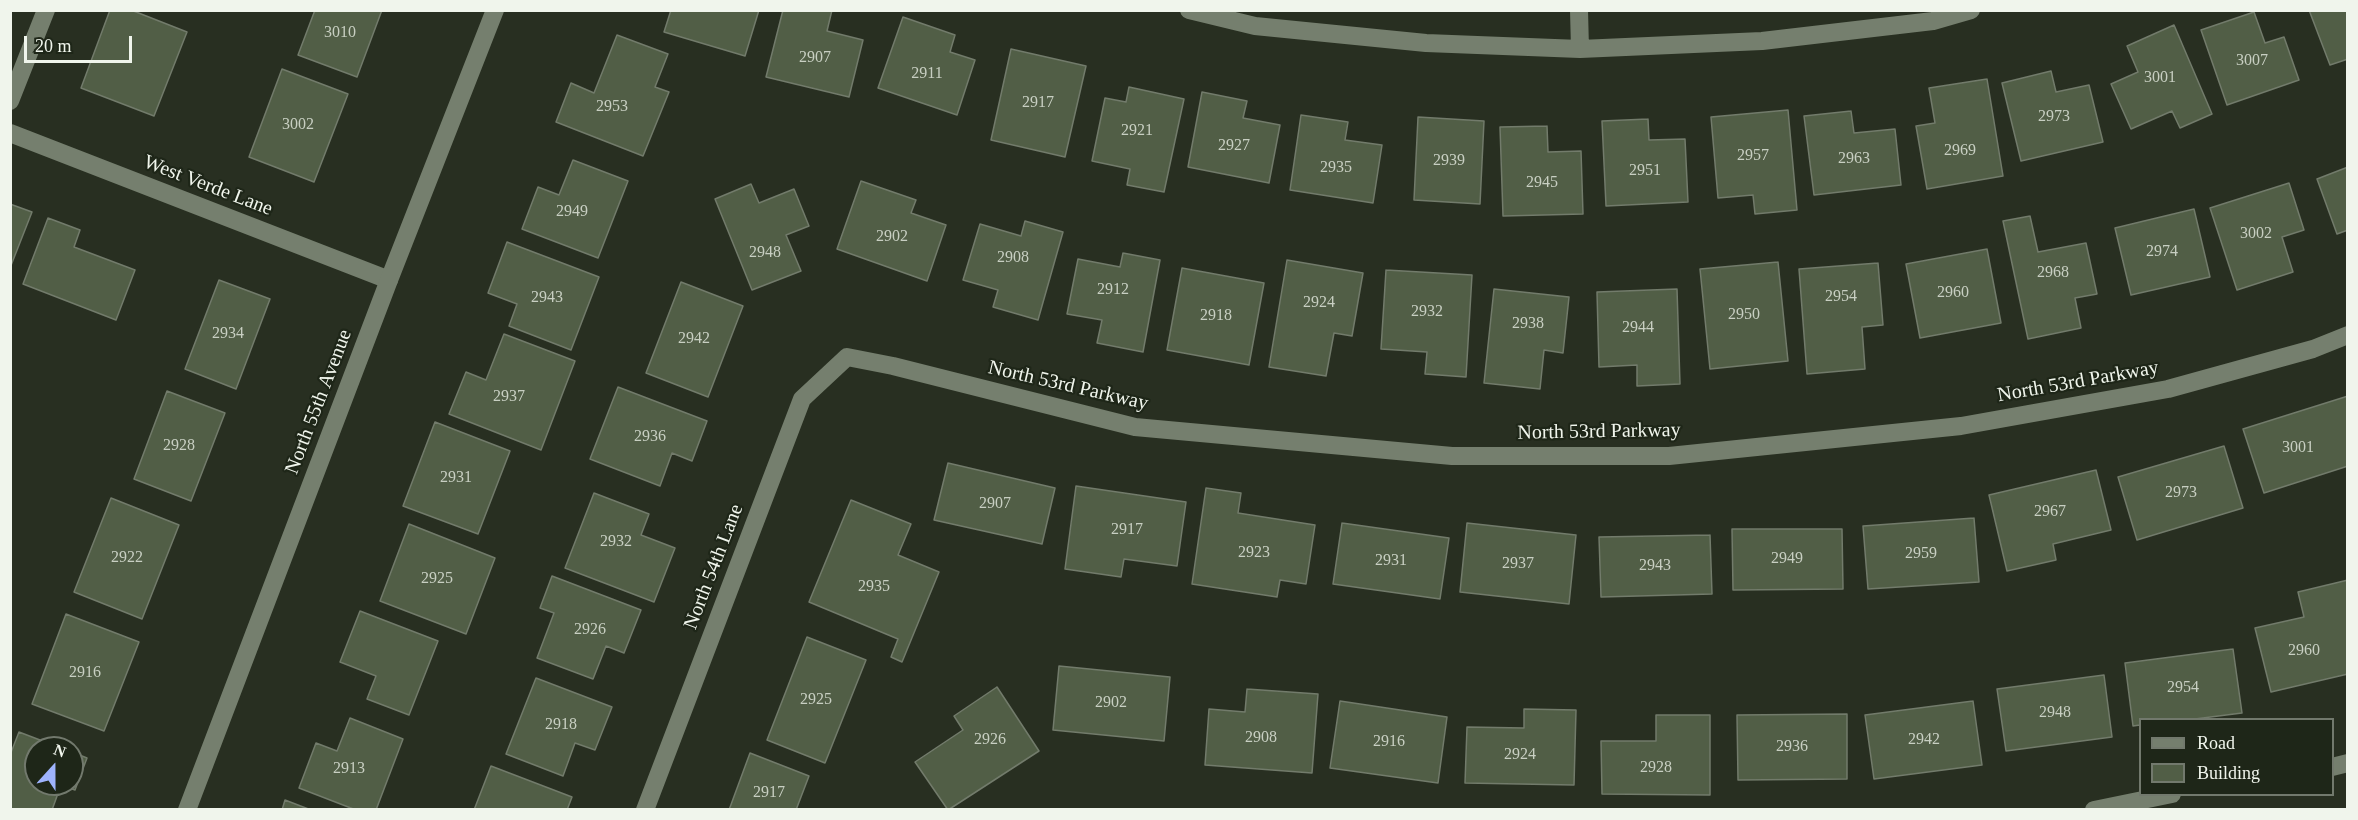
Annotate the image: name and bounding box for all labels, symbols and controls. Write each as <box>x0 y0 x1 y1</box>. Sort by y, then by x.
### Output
house number: 3010 <box>324 23 356 43</box>
scale bar <box>27 24 135 62</box>
text: 20 m <box>35 36 72 56</box>
house number: 2907 <box>799 48 831 68</box>
house number: 3007 <box>2236 51 2268 71</box>
house number: 2911 <box>911 64 943 84</box>
house number: 3001 <box>2144 68 2176 88</box>
house number: 2917 <box>1022 93 1054 113</box>
house number: 2953 <box>596 97 628 117</box>
house number: 2973 <box>2038 107 2070 127</box>
house number: 3002 <box>282 115 314 135</box>
house number: 2921 <box>1121 121 1153 141</box>
house number: 2927 <box>1218 136 1250 156</box>
house number: 2969 <box>1944 141 1976 161</box>
house number: 2957 <box>1737 146 1769 166</box>
house number: 2963 <box>1838 149 1870 169</box>
street label: West Verde Lane <box>140 150 276 222</box>
house number: 2939 <box>1433 151 1465 171</box>
house number: 2935 <box>1320 158 1352 178</box>
house number: 2951 <box>1629 161 1661 181</box>
house number: 2945 <box>1526 173 1558 193</box>
house number: 2949 <box>556 202 588 222</box>
house number: 3002 <box>2240 224 2272 244</box>
house number: 2902 <box>876 227 908 247</box>
house number: 2974 <box>2146 242 2178 262</box>
house number: 2948 <box>749 243 781 263</box>
house number: 2908 <box>997 248 1029 268</box>
house number: 2968 <box>2037 263 2069 283</box>
house number: 2912 <box>1097 280 1129 300</box>
house number: 2960 <box>1937 283 1969 303</box>
house number: 2954 <box>1825 287 1857 307</box>
house number: 2943 <box>531 288 563 308</box>
house number: 2924 <box>1303 293 1335 313</box>
house number: 2932 <box>1411 302 1443 322</box>
house number: 2950 <box>1728 305 1760 325</box>
house number: 2918 <box>1200 306 1232 326</box>
house number: 2938 <box>1512 314 1544 334</box>
house number: 2944 <box>1622 318 1654 338</box>
house number: 2934 <box>212 324 244 344</box>
street label: North 55th Avenue <box>280 326 358 478</box>
house number: 2942 <box>678 329 710 349</box>
street label: North 53rd Parkway <box>986 356 1150 416</box>
street label: North 53rd Parkway <box>1996 356 2160 408</box>
house number: 2937 <box>493 387 525 407</box>
street label: North 53rd Parkway <box>1517 419 1681 445</box>
house number: 2936 <box>634 427 666 447</box>
house number: 2928 <box>163 436 195 456</box>
house number: 3001 <box>2282 438 2314 458</box>
house number: 2931 <box>440 468 472 488</box>
house number: 2973 <box>2165 483 2197 503</box>
house number: 2907 <box>979 494 1011 514</box>
street label: North 54th Lane <box>679 501 749 633</box>
house number: 2967 <box>2034 502 2066 522</box>
house number: 2917 <box>1111 520 1143 540</box>
house number: 2932 <box>600 532 632 552</box>
house number: 2923 <box>1238 543 1270 563</box>
house number: 2959 <box>1905 544 1937 564</box>
house number: 2922 <box>111 548 143 568</box>
house number: 2949 <box>1771 549 1803 569</box>
house number: 2931 <box>1375 551 1407 571</box>
house number: 2937 <box>1502 554 1534 574</box>
house number: 2943 <box>1639 556 1671 576</box>
house number: 2925 <box>421 569 453 589</box>
house number: 2935 <box>858 577 890 597</box>
house number: 2926 <box>574 620 606 640</box>
house number: 2960 <box>2288 641 2320 661</box>
house number: 2916 <box>69 663 101 683</box>
house number: 2954 <box>2167 678 2199 698</box>
house number: 2925 <box>800 690 832 710</box>
house number: 2902 <box>1095 693 1127 713</box>
house number: 2948 <box>2039 703 2071 723</box>
house number: 2918 <box>545 715 577 735</box>
legend <box>2139 718 2334 796</box>
house number: 2908 <box>1245 728 1277 748</box>
house number: 2926 <box>974 730 1006 750</box>
house number: 2942 <box>1908 730 1940 750</box>
house number: 2916 <box>1373 732 1405 752</box>
text: Road <box>2197 733 2235 753</box>
north arrow <box>24 736 84 796</box>
house number: 2936 <box>1776 737 1808 757</box>
text: N <box>51 741 68 761</box>
house number: 2924 <box>1504 745 1536 765</box>
house number: 2928 <box>1640 758 1672 778</box>
house number: 2913 <box>333 759 365 779</box>
text: Building <box>2197 763 2260 783</box>
house number: 2917 <box>753 783 785 803</box>

